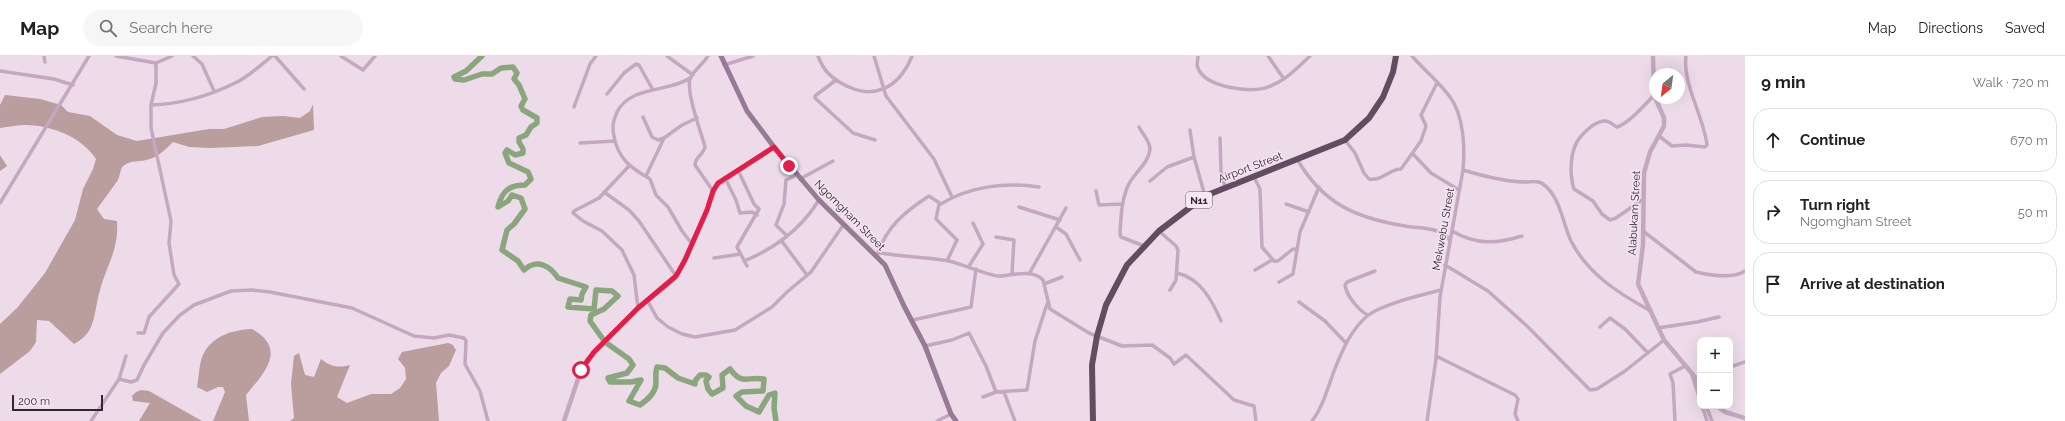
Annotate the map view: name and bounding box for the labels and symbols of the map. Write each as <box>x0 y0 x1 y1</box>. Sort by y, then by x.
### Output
north arrow <box>1649 68 1685 104</box>
street label: Airport Street <box>1216 149 1284 186</box>
route end <box>780 157 798 175</box>
street label: Alabukam Street <box>1626 170 1643 256</box>
street label: Ngomgham Street <box>812 177 888 254</box>
street label: Mekwebu Street <box>1430 186 1457 271</box>
road number: N11 <box>1186 192 1212 208</box>
route start <box>572 361 590 379</box>
scale bar <box>12 393 103 412</box>

